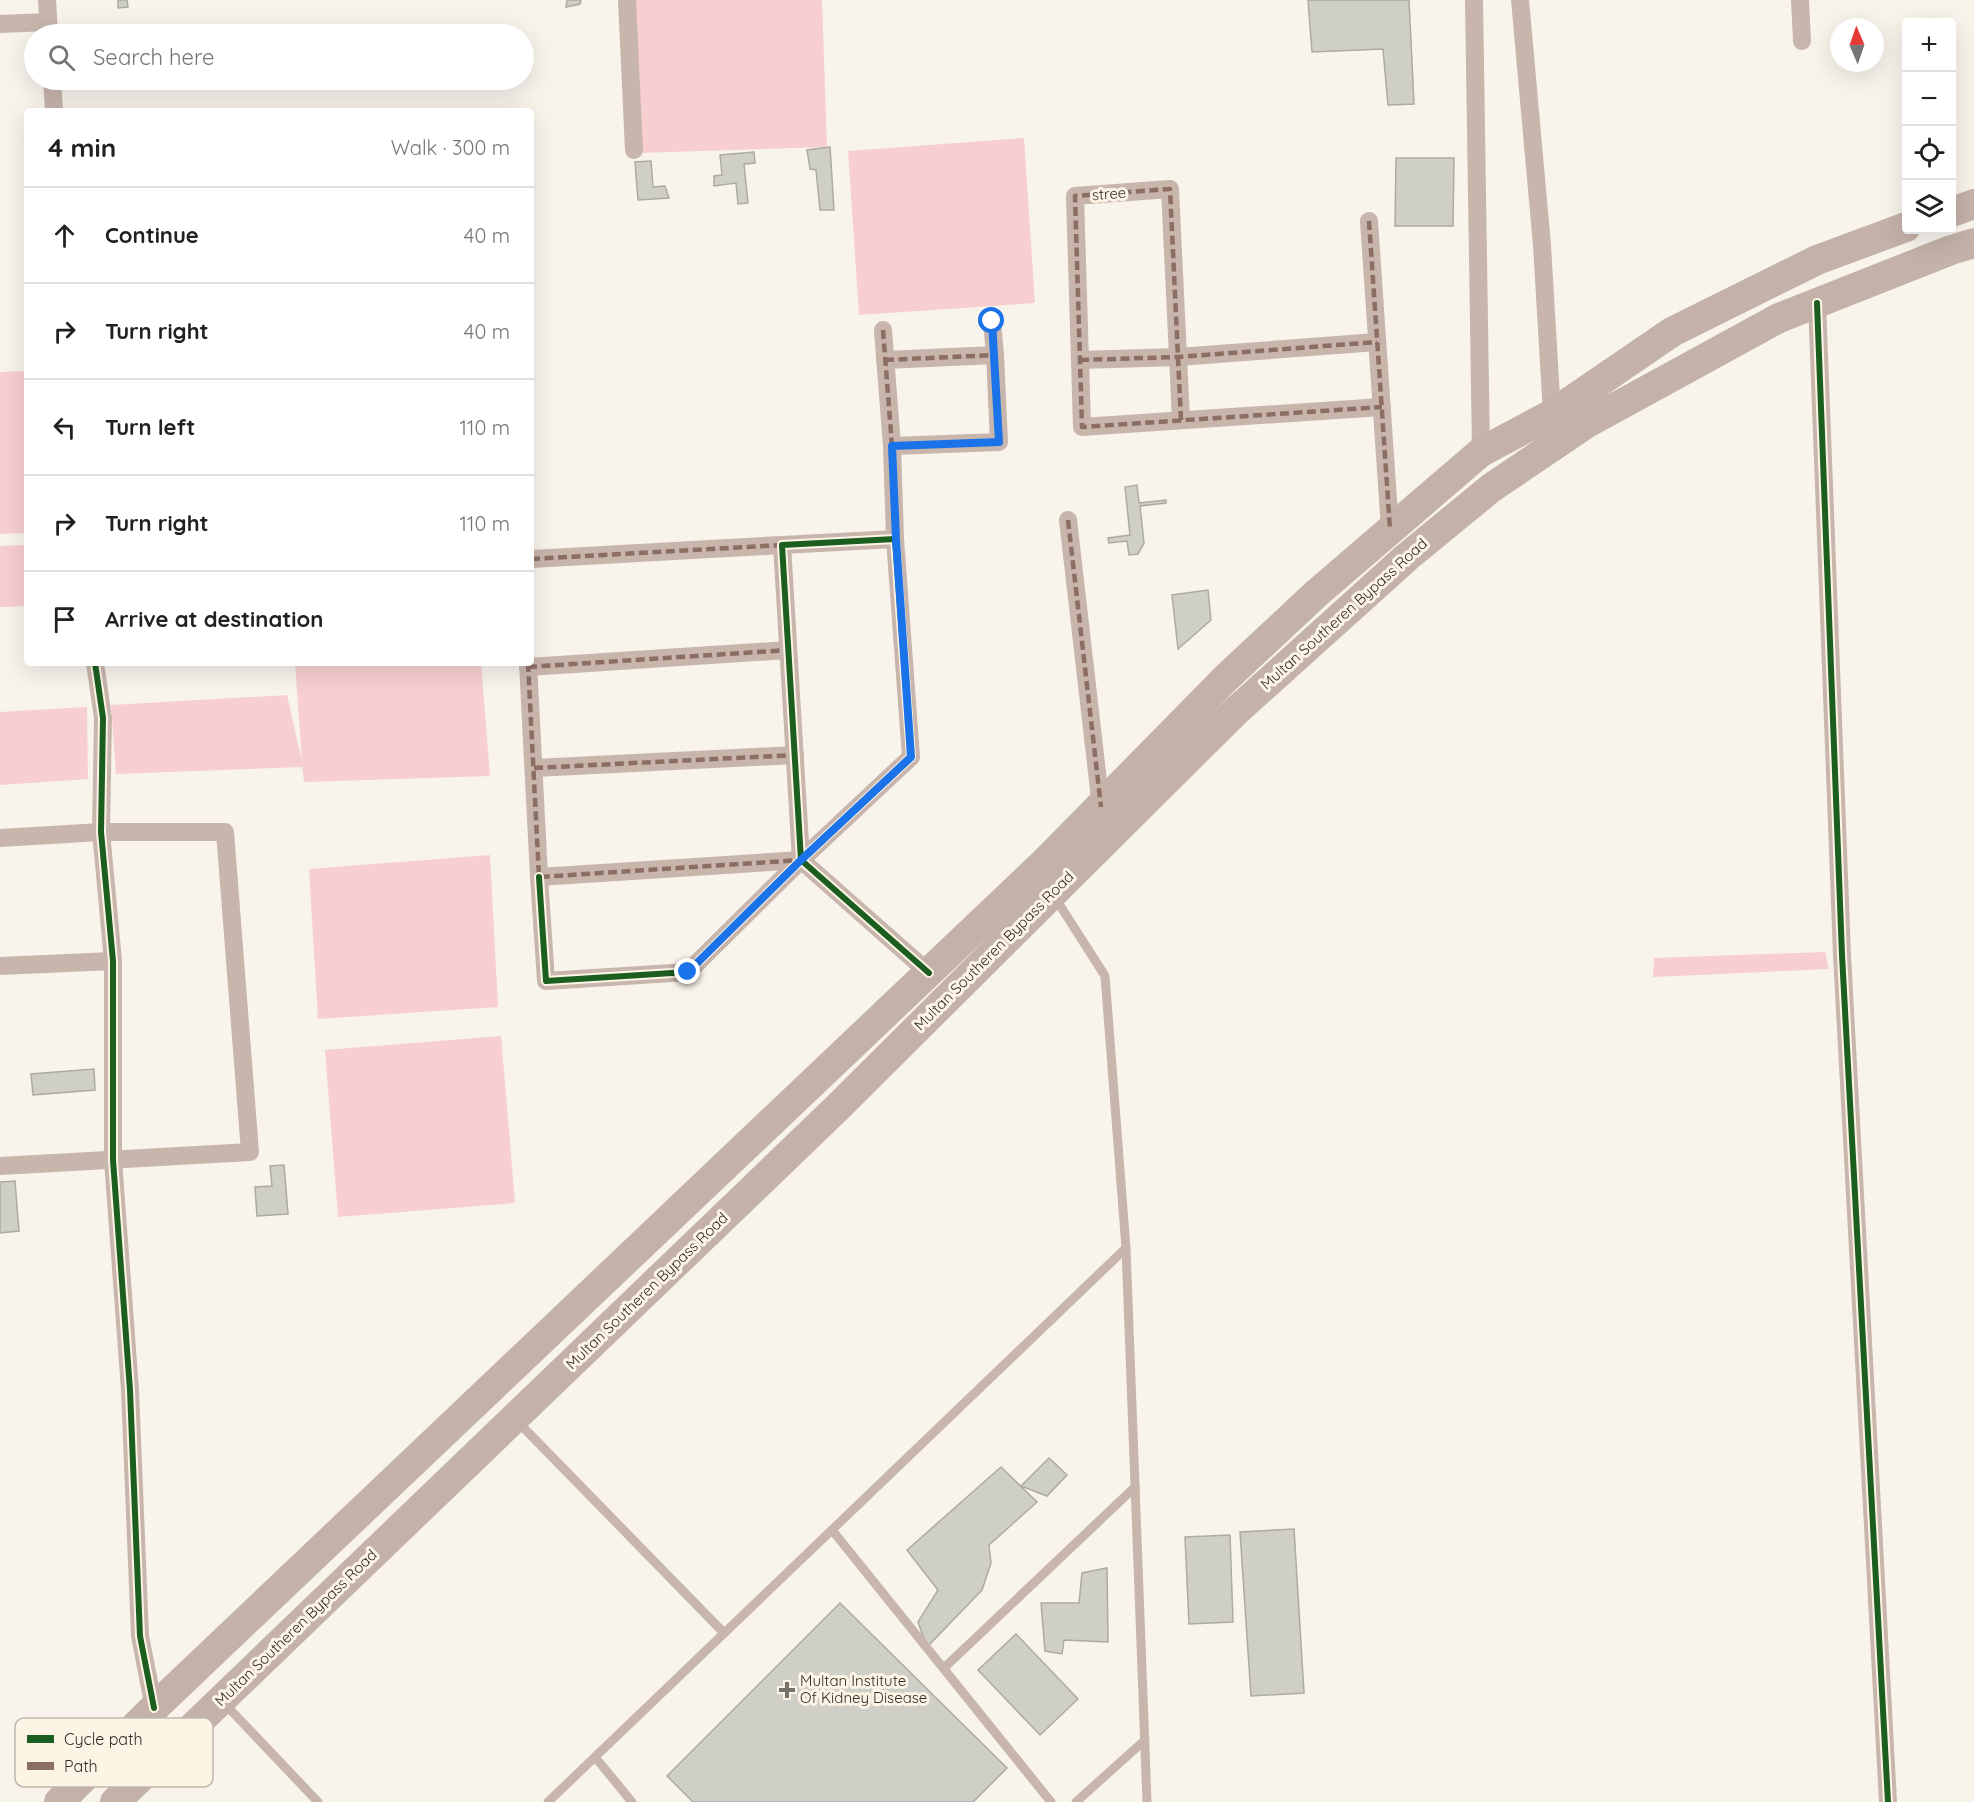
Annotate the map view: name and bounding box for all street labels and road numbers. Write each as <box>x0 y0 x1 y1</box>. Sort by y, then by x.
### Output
street label: stree <box>1091 183 1127 204</box>
street label: Multan Southeren Bypass Road <box>1256 534 1431 694</box>
street label: Multan Southeren Bypass Road <box>910 867 1077 1034</box>
street label: Multan Southeren Bypass Road <box>562 1208 732 1373</box>
street label: Multan Southeren Bypass Road <box>211 1545 381 1710</box>

